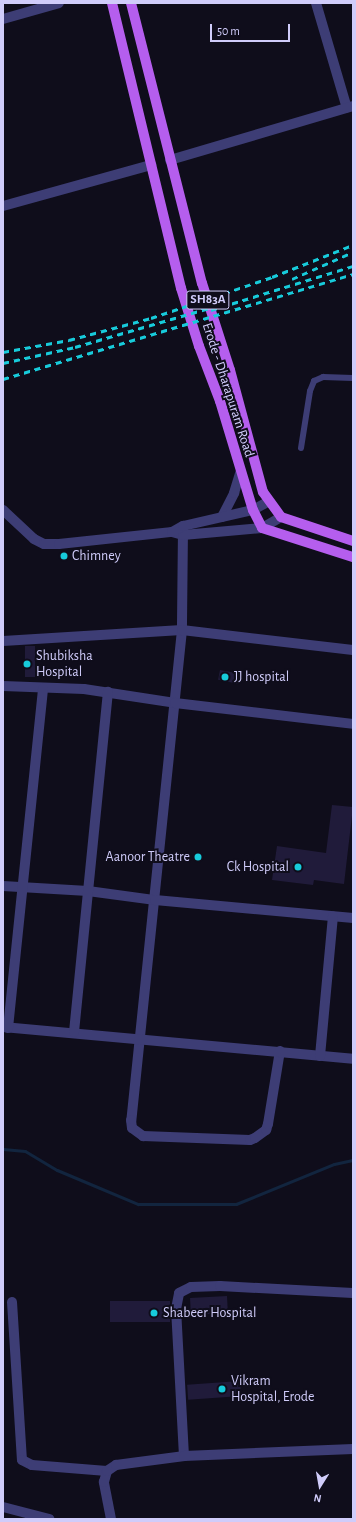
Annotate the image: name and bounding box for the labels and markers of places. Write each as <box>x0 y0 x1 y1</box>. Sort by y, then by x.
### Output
place label: Chimney <box>72 548 121 564</box>
marker: Chimney <box>59 551 69 561</box>
place label: Shubiksha Hospital <box>36 648 93 680</box>
marker: Shubiksha Hospital <box>21 658 33 670</box>
place label: JJ hospital <box>234 669 289 685</box>
marker: JJ hospital <box>219 671 231 683</box>
place label: Aanoor Theatre <box>106 849 190 865</box>
marker: Aanoor Theatre <box>193 852 203 862</box>
place label: Ck Hospital <box>227 859 289 875</box>
marker: Ck Hospital <box>292 861 304 873</box>
place label: Shabeer Hospital <box>163 1305 256 1321</box>
marker: Shabeer Hospital <box>148 1307 160 1319</box>
place label: Vikram Hospital, Erode <box>231 1373 314 1406</box>
marker: Vikram Hospital, Erode <box>216 1383 228 1395</box>

